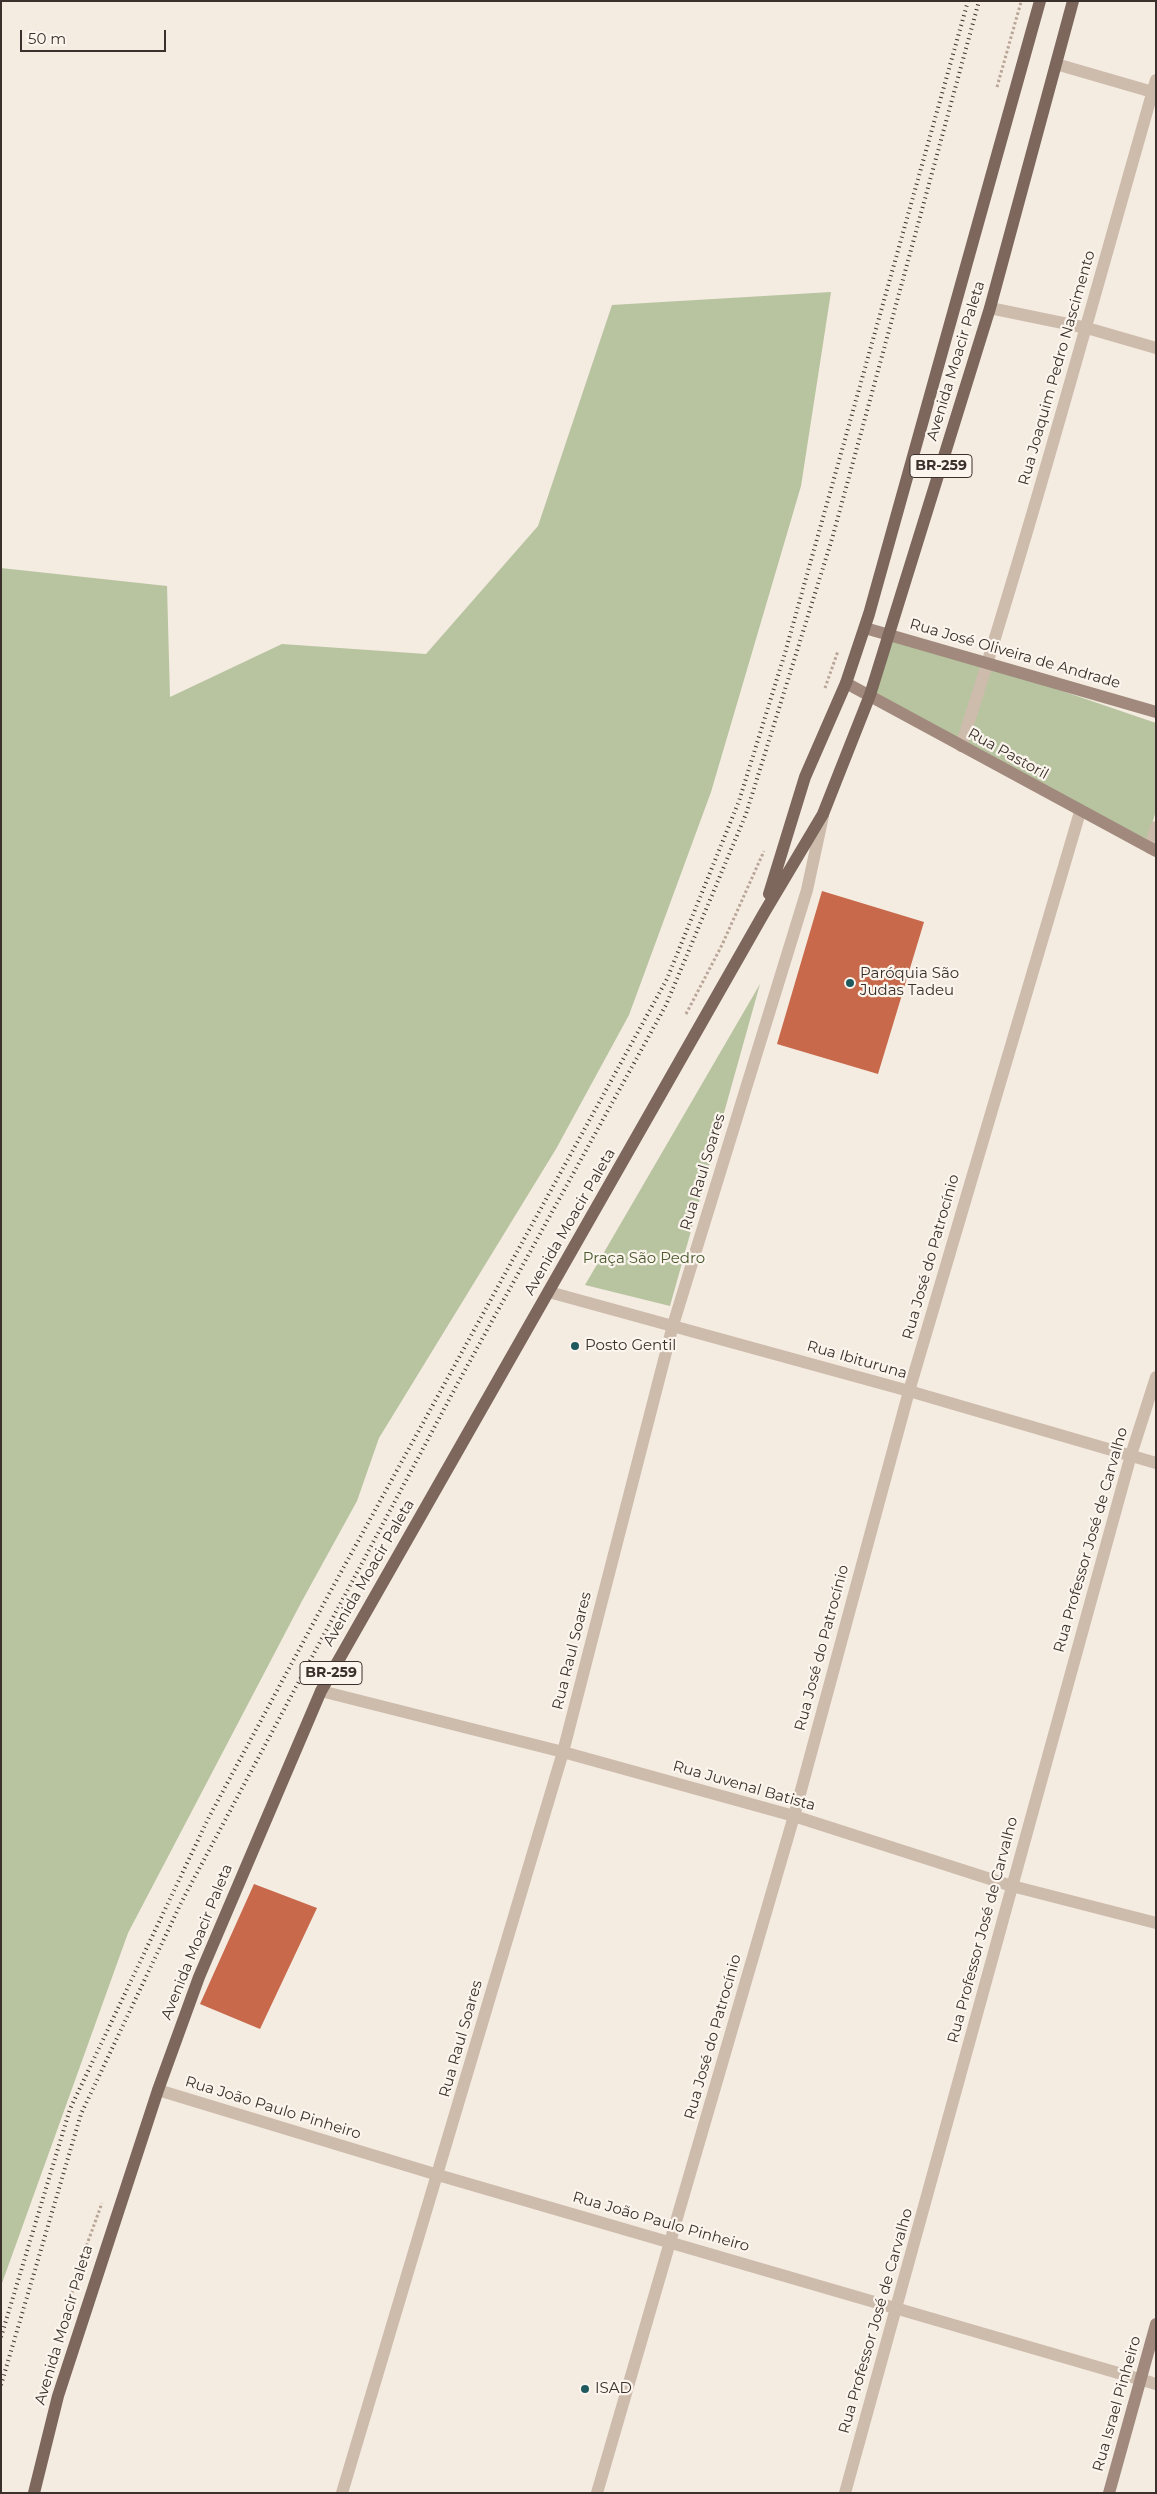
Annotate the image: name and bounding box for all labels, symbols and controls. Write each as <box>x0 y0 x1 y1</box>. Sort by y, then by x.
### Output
scale bar <box>22 20 169 52</box>
text: 50 m <box>28 29 66 48</box>
street label: Rua Joaquim Pedro Nascimento <box>1015 248 1099 488</box>
street label: Avenida Moacir Paleta <box>923 279 989 443</box>
road number: BR-259 <box>910 454 972 478</box>
street label: Rua José Oliveira de Andrade <box>908 615 1122 693</box>
street label: Rua Pastoril <box>964 724 1052 784</box>
place label: Paróquia São Judas Tadeu <box>860 965 959 1000</box>
marker: Paróquia São Judas Tadeu <box>844 977 856 989</box>
street label: Rua Raul Soares <box>677 1112 729 1232</box>
street label: Avenida Moacir Paleta <box>521 1145 619 1299</box>
street label: Rua José do Patrocínio <box>899 1172 963 1342</box>
park label: Praça São Pedro <box>583 1250 705 1268</box>
place label: Posto Gentil <box>585 1337 676 1355</box>
street label: Rua Ibituruna <box>805 1337 909 1383</box>
marker: Posto Gentil <box>569 1340 581 1352</box>
street label: Rua Professor José de Carvalho <box>1050 1425 1132 1655</box>
street label: Avenida Moacir Paleta <box>320 1496 418 1650</box>
street label: Rua José do Patrocínio <box>791 1563 853 1733</box>
street label: Rua Raul Soares <box>549 1590 595 1712</box>
road number: BR-259 <box>300 1662 362 1685</box>
street label: Rua Juvenal Batista <box>671 1757 817 1815</box>
street label: Rua Professor José de Carvalho <box>944 1815 1022 2045</box>
street label: Avenida Moacir Paleta <box>157 1861 237 2023</box>
street label: Rua José do Patrocínio <box>681 1952 745 2122</box>
street label: Rua Raul Soares <box>436 1978 486 2100</box>
street label: Rua João Paulo Pinheiro <box>183 2073 363 2143</box>
street label: Rua João Paulo Pinheiro <box>571 2188 751 2256</box>
street label: Rua Professor José de Carvalho <box>835 2206 917 2436</box>
street label: Avenida Moacir Paleta <box>31 2243 97 2407</box>
street label: Rua Israel Pinheiro <box>1089 2334 1145 2474</box>
place label: ISAD <box>595 2380 632 2398</box>
marker: ISAD <box>579 2383 591 2395</box>

